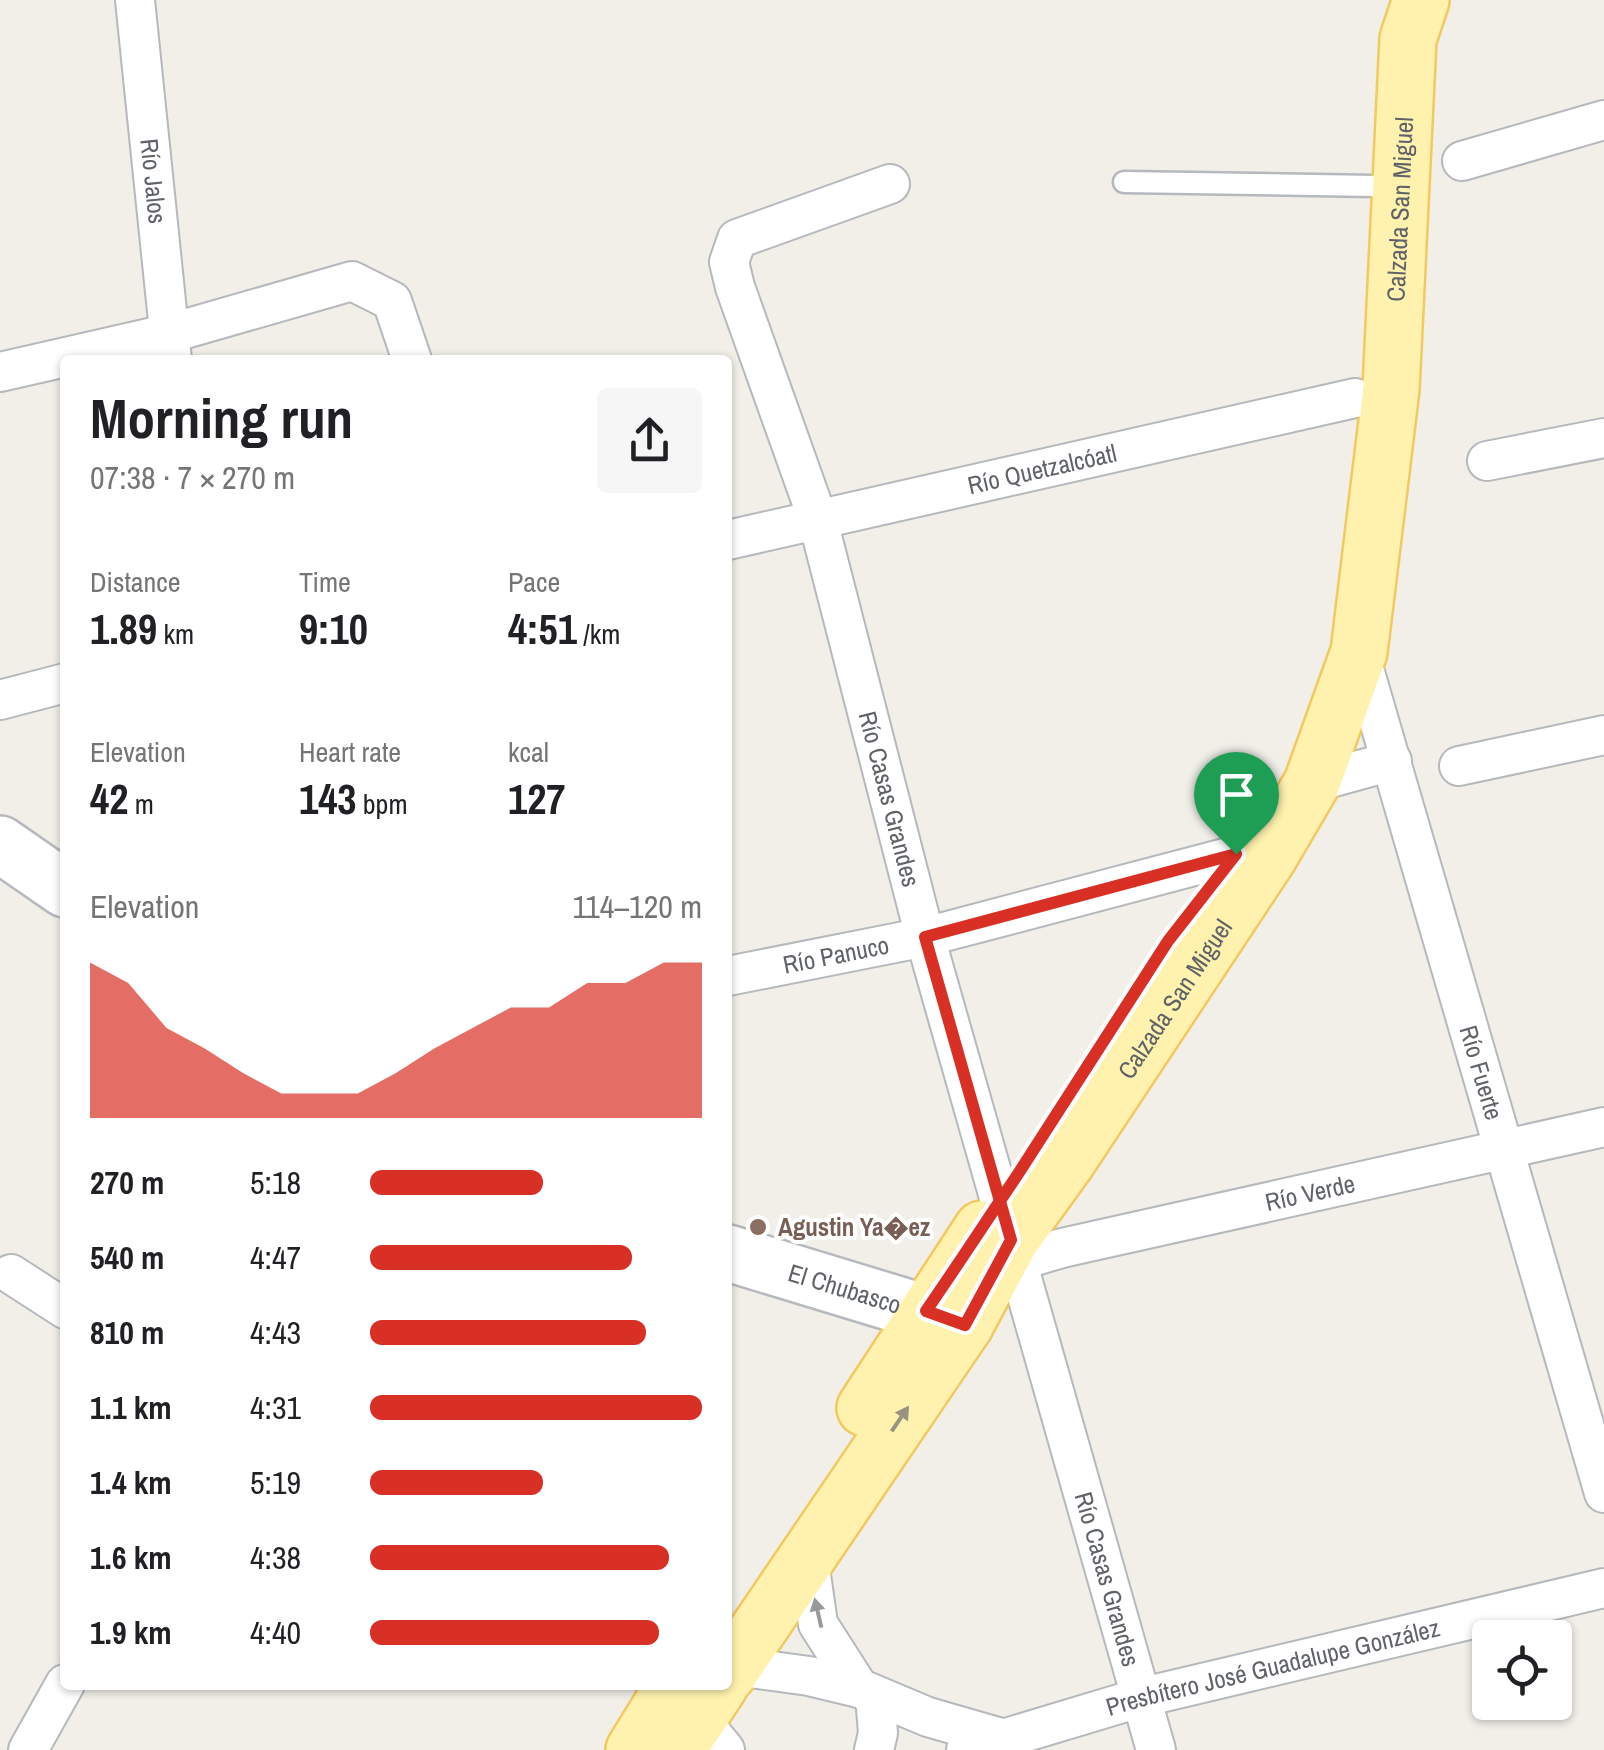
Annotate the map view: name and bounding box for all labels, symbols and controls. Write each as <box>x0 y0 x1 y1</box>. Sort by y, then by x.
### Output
street label: Calzada San Miguel <box>1378 116 1421 302</box>
street label: Río Jalos <box>132 137 175 225</box>
text: Morning run <box>90 381 353 455</box>
button: share <box>597 388 702 493</box>
street label: Río Quetzalcóatl <box>964 436 1120 502</box>
text: 07:38 · 7 × 270 m <box>90 456 295 499</box>
text: Distance <box>90 563 181 601</box>
text: Time <box>299 563 351 601</box>
text: Pace <box>508 563 560 601</box>
text: 1.89 <box>90 601 157 657</box>
text: 9:10 <box>299 601 368 657</box>
text: 4:51 <box>508 601 577 657</box>
text: km <box>157 615 194 653</box>
text: /km <box>577 615 620 653</box>
street label: Río Casas Grandes <box>851 708 928 890</box>
text: Elevation <box>90 733 186 771</box>
text: Heart rate <box>299 733 401 771</box>
text: kcal <box>508 733 549 771</box>
pin <box>1194 752 1279 855</box>
icon: arrive <box>1209 767 1264 822</box>
text: 42 <box>90 771 128 827</box>
text: 143 <box>299 771 356 827</box>
text: 127 <box>508 771 565 827</box>
text: m <box>128 785 154 823</box>
text: bpm <box>356 785 408 823</box>
text: Elevation <box>90 885 199 928</box>
text: 114–120 m <box>573 885 702 928</box>
street label: Calzada San Miguel <box>1109 913 1240 1085</box>
street label: Río Panuco <box>780 928 892 982</box>
street label: Río Fuerte <box>1452 1021 1511 1124</box>
text: 270 m <box>90 1161 164 1204</box>
text: 5:18 <box>250 1161 301 1204</box>
street label: Río Verde <box>1262 1166 1358 1219</box>
place label: Agustin Ya�ez <box>778 1210 930 1244</box>
marker: Agustin Ya�ez <box>747 1216 769 1238</box>
text: 540 m <box>90 1236 164 1279</box>
text: 4:47 <box>250 1236 301 1279</box>
street label: El Chubasco <box>784 1255 905 1322</box>
text: 810 m <box>90 1311 164 1354</box>
text: 4:43 <box>250 1311 301 1354</box>
text: 1.1 km <box>90 1386 172 1429</box>
text: 4:31 <box>250 1386 301 1429</box>
one-way arrow <box>890 1406 909 1433</box>
text: 1.4 km <box>90 1461 172 1504</box>
text: 5:19 <box>250 1461 301 1504</box>
street label: Río Casas Grandes <box>1066 1488 1148 1670</box>
text: 1.6 km <box>90 1536 172 1579</box>
text: 4:38 <box>250 1536 301 1579</box>
one-way arrow <box>809 1597 825 1628</box>
street label: Presbítero José Guadalupe González <box>1102 1610 1443 1724</box>
text: 1.9 km <box>90 1611 172 1654</box>
text: 4:40 <box>250 1611 301 1654</box>
map controls <box>1472 1620 1572 1720</box>
button: locate <box>1472 1620 1572 1720</box>

